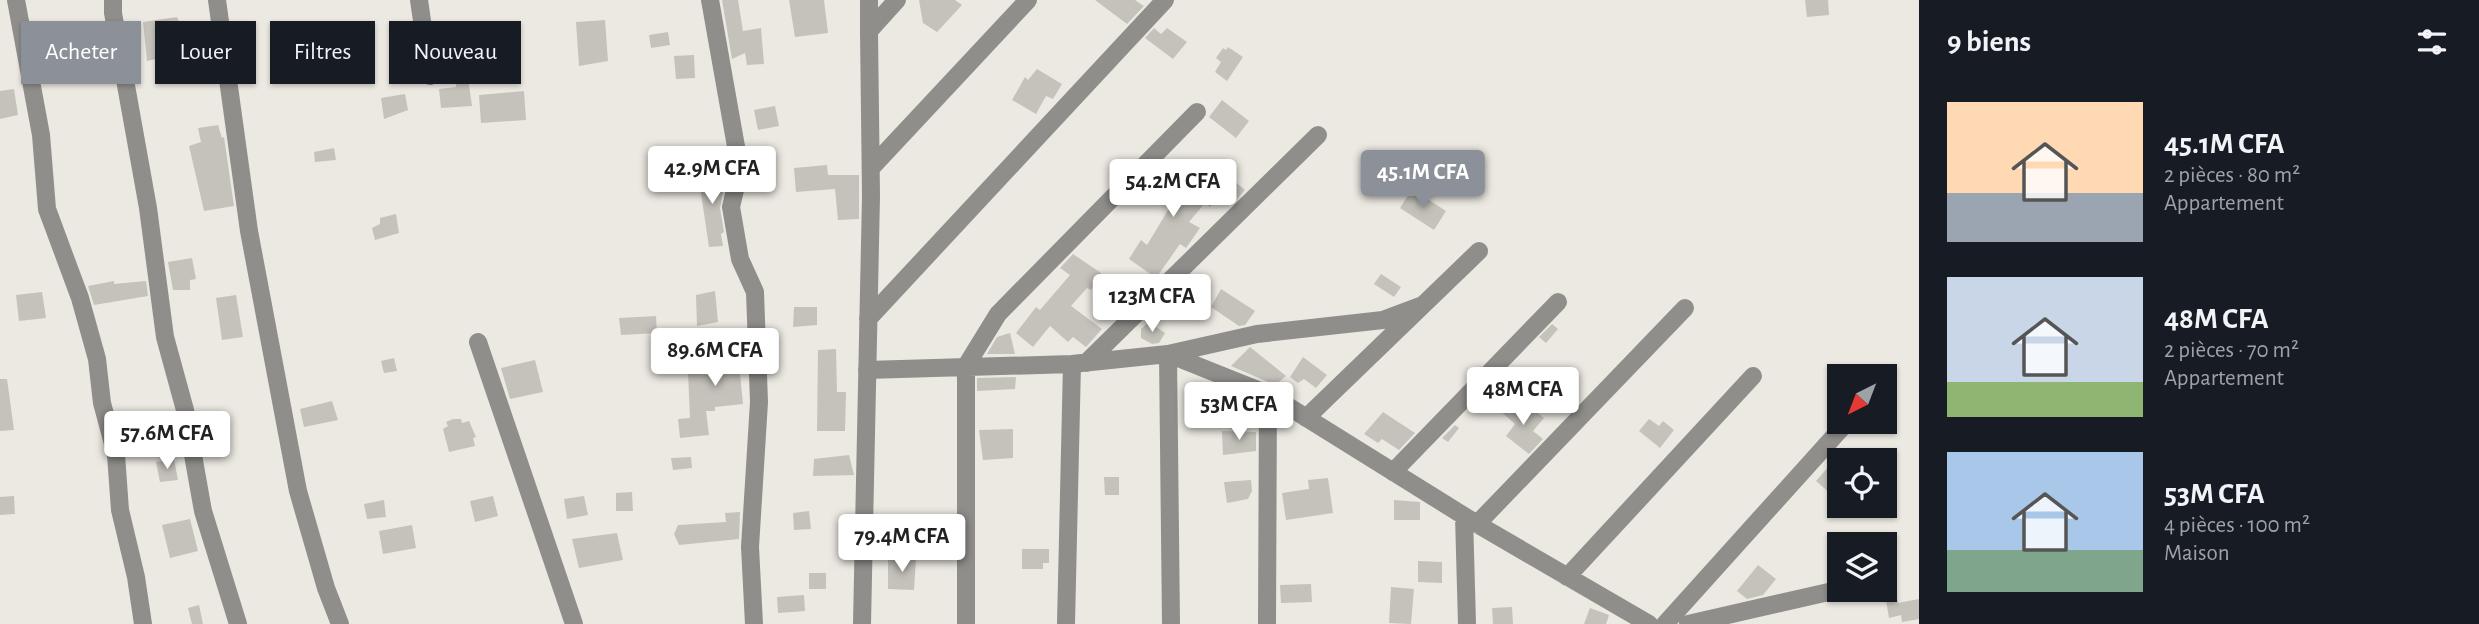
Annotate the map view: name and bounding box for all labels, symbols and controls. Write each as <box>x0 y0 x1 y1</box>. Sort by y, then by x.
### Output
chip: Acheter <box>21 21 141 84</box>
chip: Louer <box>155 21 256 84</box>
chip: Filtres <box>270 21 375 84</box>
chip: Nouveau <box>389 21 521 84</box>
icon: filters <box>2413 23 2451 61</box>
text: 9 biens <box>1947 27 2031 57</box>
text: 45.1M CFA <box>2164 129 2285 159</box>
icon: home <box>2003 130 2087 214</box>
pin: 42.9M CFA <box>632 146 792 206</box>
pin: 45.1M CFA <box>1343 150 1503 210</box>
text: 42.9M CFA <box>664 157 760 180</box>
pin: 54.2M CFA <box>1093 160 1253 219</box>
text: 45.1M CFA <box>1377 161 1469 184</box>
text: 2 pièces · 80 m² <box>2164 164 2300 187</box>
text: 54.2M CFA <box>1125 170 1221 193</box>
text: Appartement <box>2164 192 2284 215</box>
pin: 123M CFA <box>1080 274 1224 334</box>
text: 123M CFA <box>1109 285 1195 308</box>
text: 48M CFA <box>2164 304 2269 334</box>
icon: home <box>2003 305 2087 389</box>
pin: 89.6M CFA <box>635 328 795 388</box>
text: 89.6M CFA <box>667 339 763 362</box>
text: 2 pièces · 70 m² <box>2164 339 2299 362</box>
north arrow <box>1827 364 1897 434</box>
map controls <box>1827 364 1897 602</box>
text: Appartement <box>2164 367 2284 390</box>
pin: 48M CFA <box>1458 368 1588 427</box>
text: 48M CFA <box>1483 378 1563 401</box>
pin: 53M CFA <box>1174 382 1304 442</box>
text: 53M CFA <box>1200 393 1278 416</box>
pin: 57.6M CFA <box>87 412 247 471</box>
text: 57.6M CFA <box>120 422 214 445</box>
button: locate <box>1827 448 1897 518</box>
text: 53M CFA <box>2164 479 2265 509</box>
icon: home <box>2003 480 2087 564</box>
pin: 79.4M CFA <box>822 514 982 574</box>
text: 4 pièces · 100 m² <box>2164 514 2310 537</box>
text: 79.4M CFA <box>854 525 950 548</box>
button: layers <box>1827 532 1897 602</box>
text: Maison <box>2164 542 2230 565</box>

